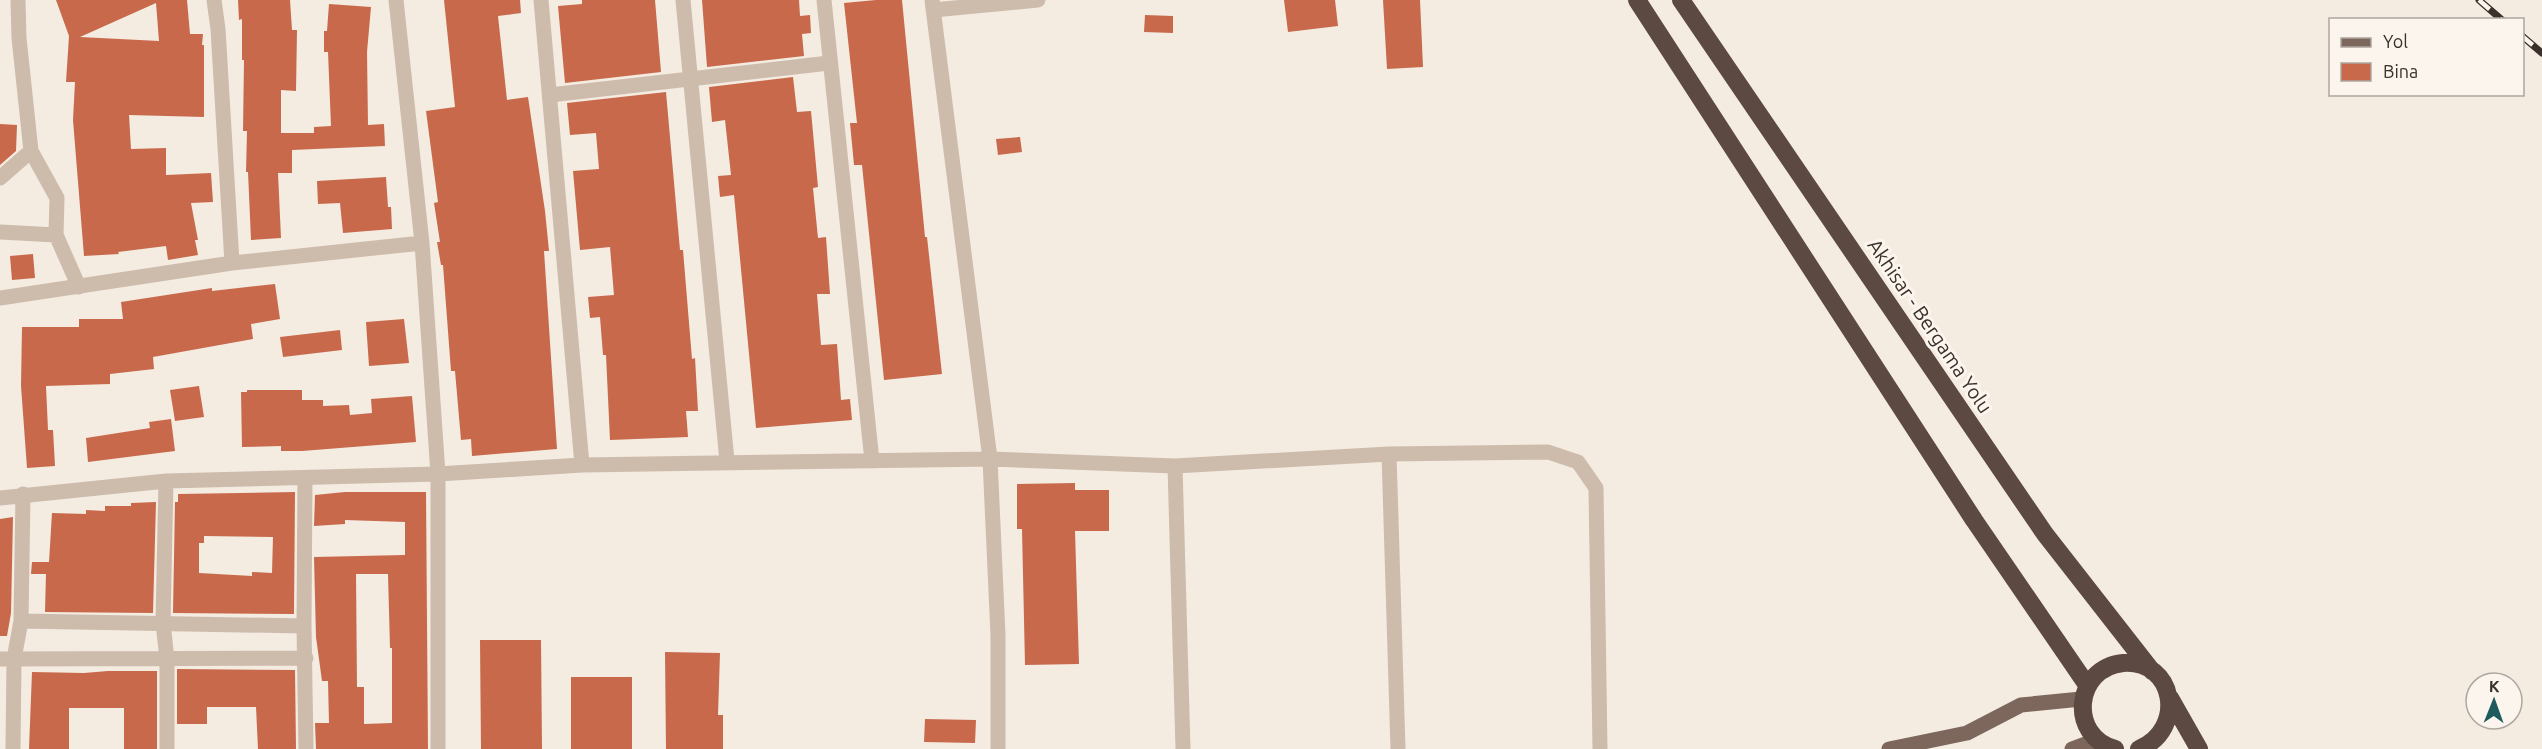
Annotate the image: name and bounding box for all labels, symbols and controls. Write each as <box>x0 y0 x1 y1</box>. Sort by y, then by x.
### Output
legend <box>2329 18 2524 96</box>
text: Yol <box>2383 31 2408 51</box>
text: Bina <box>2383 61 2418 81</box>
street label: Akhisar - Bergama Yolu <box>1864 234 1997 417</box>
north arrow <box>2464 671 2524 731</box>
text: K <box>2489 677 2500 695</box>

